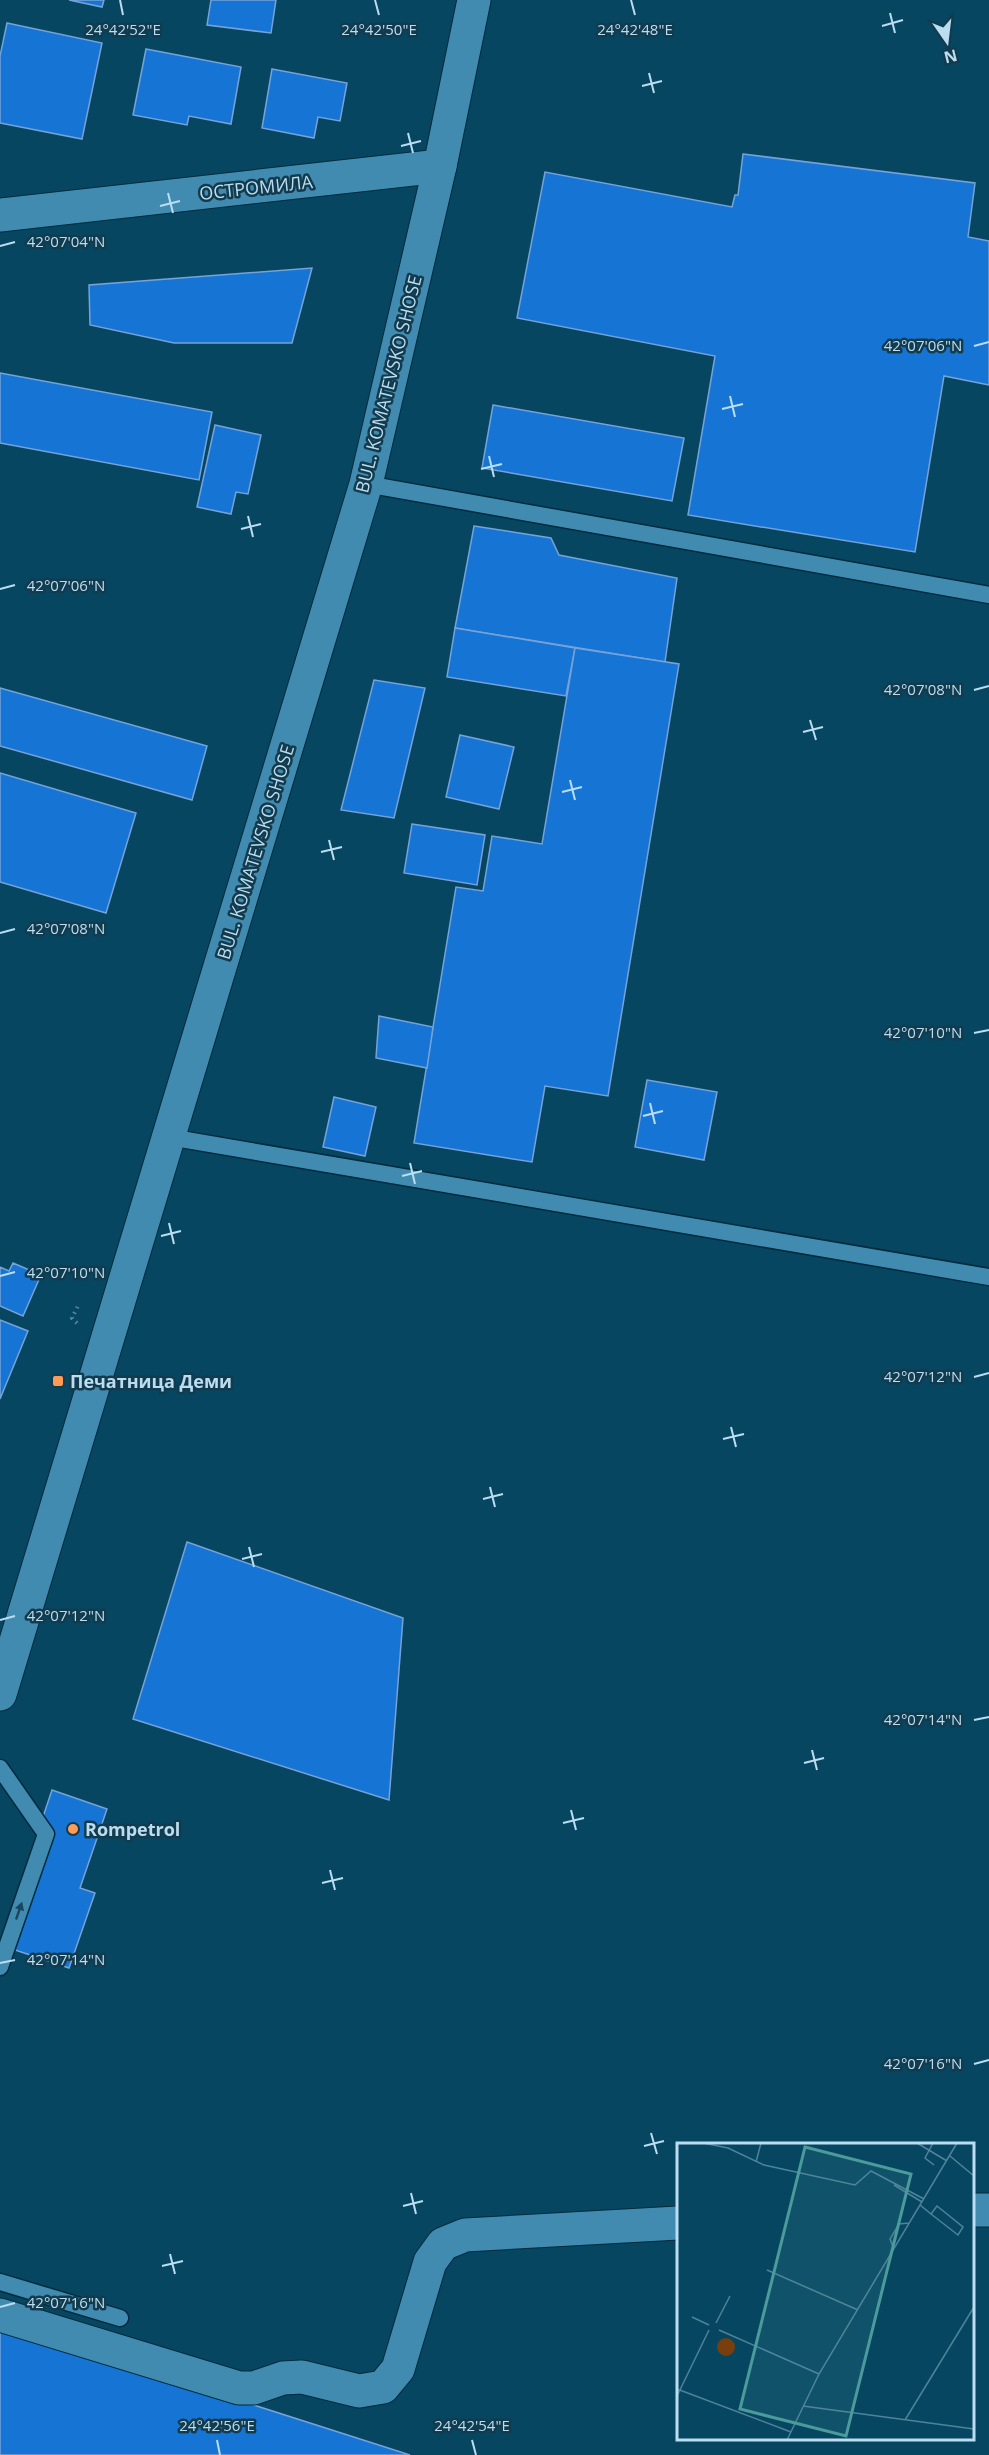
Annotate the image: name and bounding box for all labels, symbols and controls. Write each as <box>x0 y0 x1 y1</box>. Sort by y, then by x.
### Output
north arrow <box>917 12 977 72</box>
text: 24°42'52"E <box>85 19 161 39</box>
text: 24°42'50"E <box>341 19 417 39</box>
text: 24°42'48"E <box>597 19 673 39</box>
text: N <box>942 44 960 69</box>
street label: ОСТРОМИЛА <box>198 169 315 205</box>
text: 42°07'04"N <box>27 231 105 251</box>
street label: BUL. KOMATEVSKO SHOSE <box>349 273 427 495</box>
text: 42°07'06"N <box>884 335 962 355</box>
text: 42°07'06"N <box>27 575 105 595</box>
text: 42°07'08"N <box>884 679 962 699</box>
street label: BUL. KOMATEVSKO SHOSE <box>211 742 299 962</box>
text: 42°07'08"N <box>27 918 105 938</box>
text: 42°07'10"N <box>884 1022 962 1042</box>
text: 42°07'10"N <box>27 1262 105 1282</box>
text: 42°07'12"N <box>884 1366 962 1386</box>
place label: Печатница Деми <box>70 1369 232 1393</box>
marker: Печатница Деми <box>51 1374 65 1388</box>
text: 42°07'12"N <box>27 1605 105 1625</box>
text: 42°07'14"N <box>884 1709 962 1729</box>
place label: Rompetrol <box>85 1817 180 1841</box>
marker: Rompetrol <box>66 1822 80 1836</box>
one-way arrow <box>15 1902 24 1920</box>
text: 42°07'14"N <box>27 1949 105 1969</box>
text: 42°07'16"N <box>884 2053 962 2073</box>
inset map <box>677 2143 974 2440</box>
text: 42°07'16"N <box>27 2292 105 2312</box>
text: 24°42'56"E <box>179 2415 255 2435</box>
text: 24°42'54"E <box>434 2415 510 2435</box>

